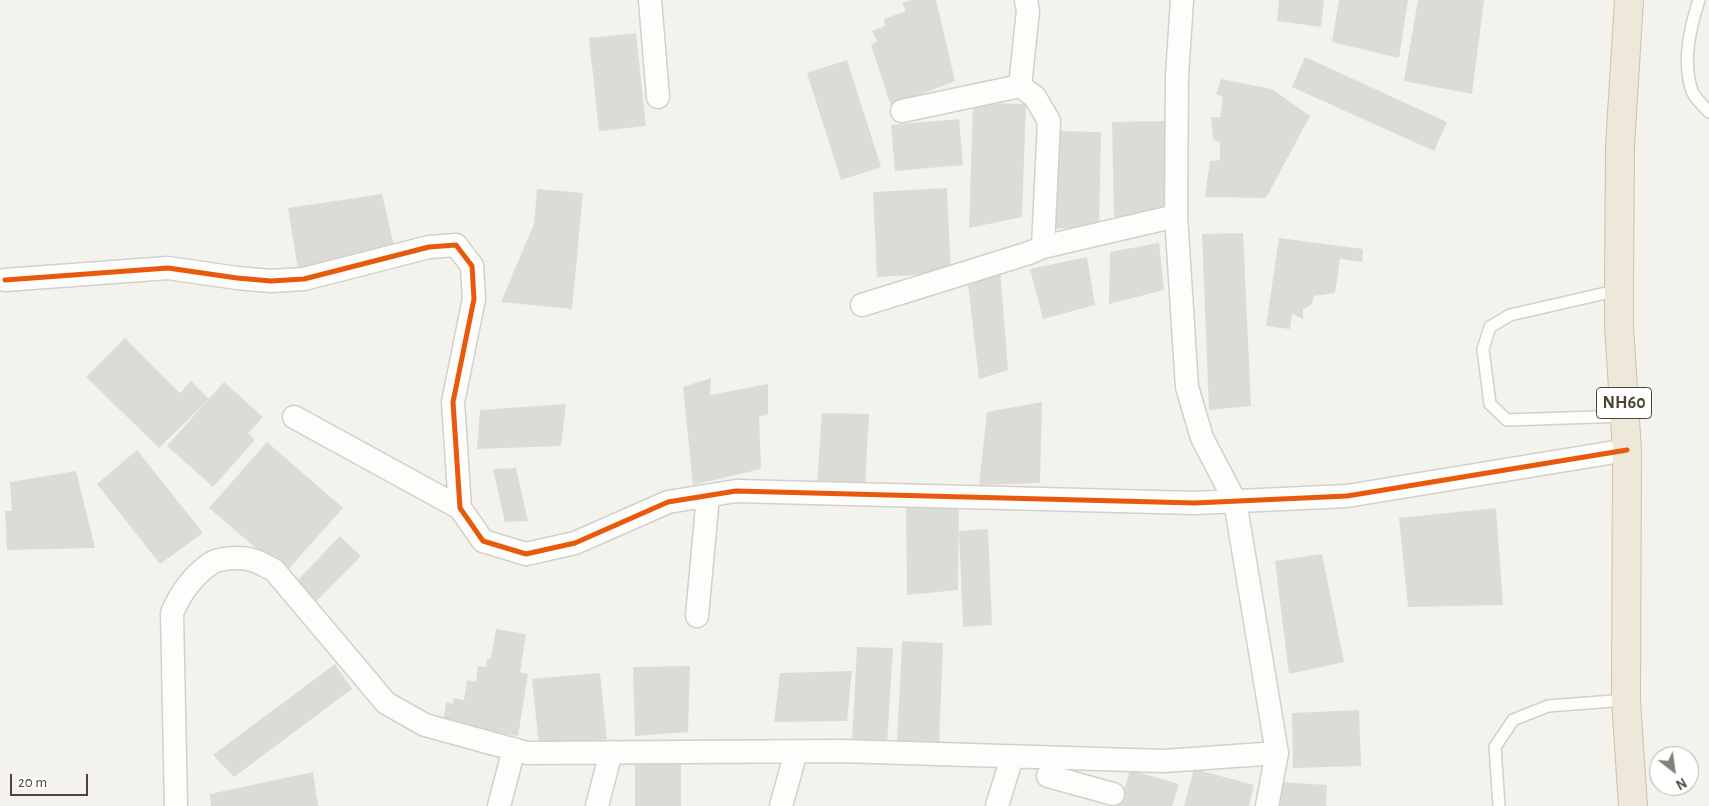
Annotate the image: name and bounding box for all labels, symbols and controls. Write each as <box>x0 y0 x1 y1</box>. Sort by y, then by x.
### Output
road number: NH60 <box>1596 388 1652 418</box>
north arrow <box>1649 746 1699 796</box>
scale bar <box>12 764 90 796</box>
text: 20 m <box>18 775 47 790</box>
text: N <box>1673 775 1689 792</box>

